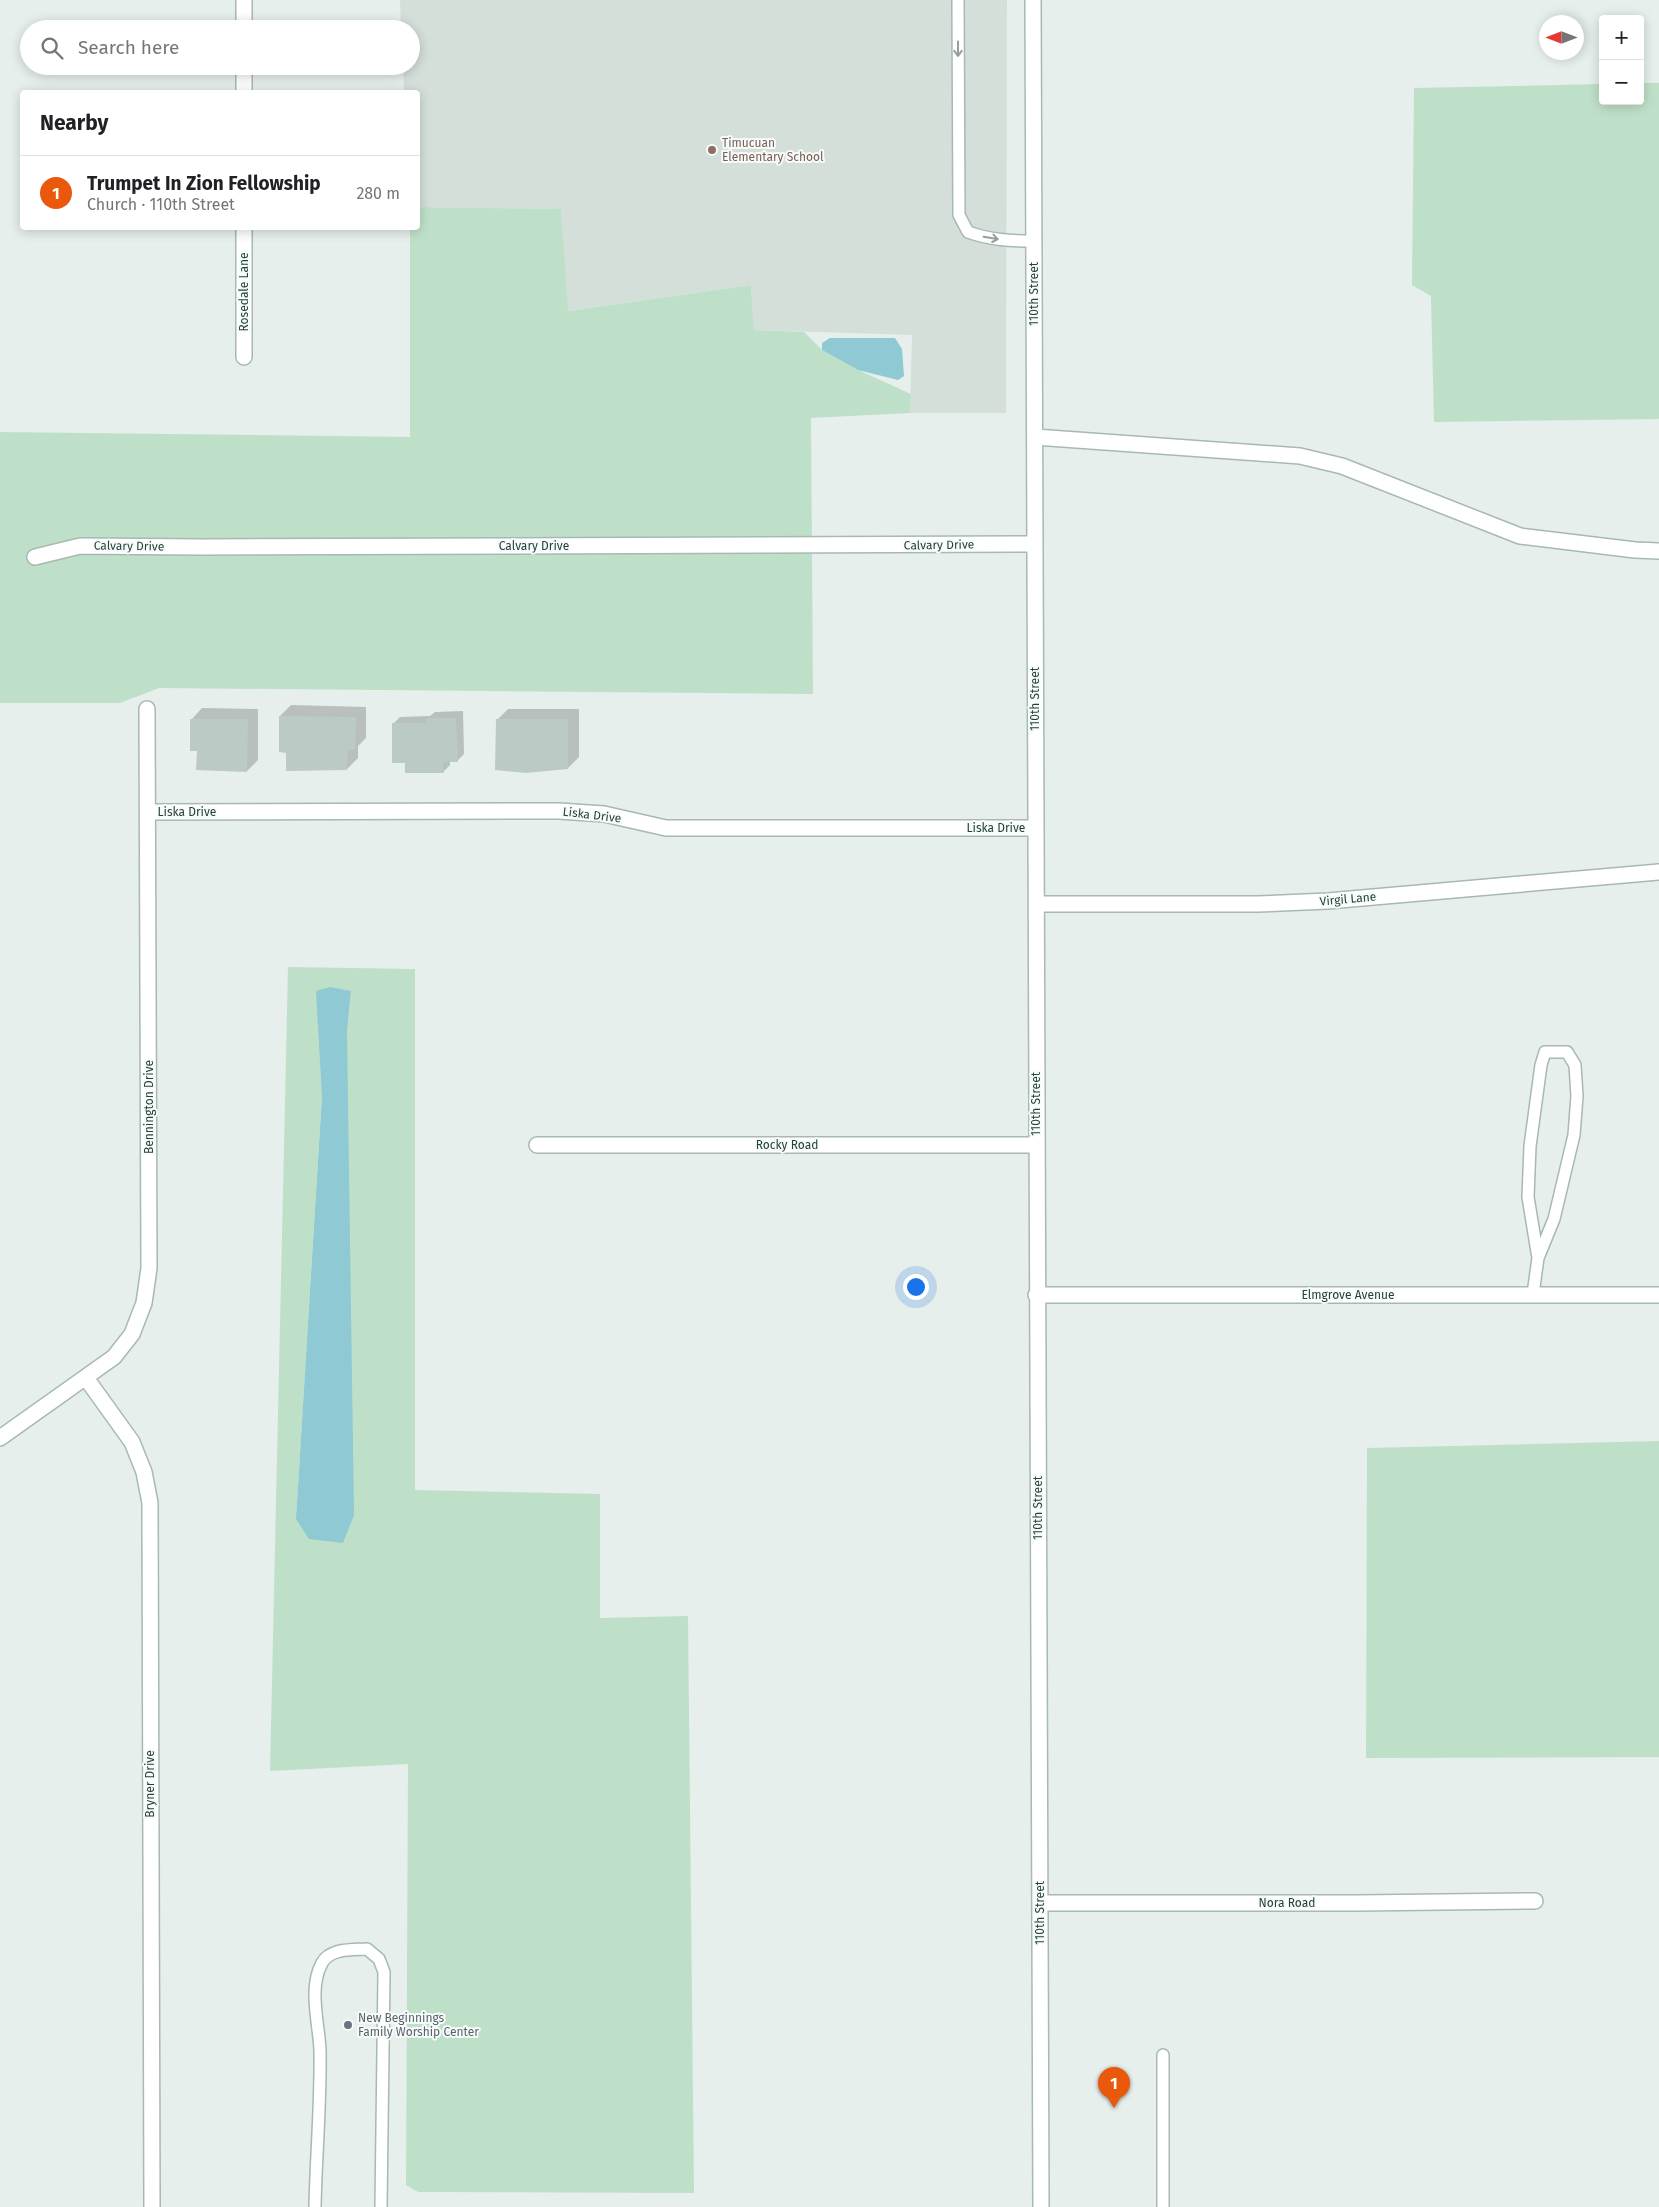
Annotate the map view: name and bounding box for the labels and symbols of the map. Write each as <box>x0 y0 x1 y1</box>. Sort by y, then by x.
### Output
north arrow <box>1539 15 1584 60</box>
one-way arrow <box>953 40 963 56</box>
place label: Timucuan Elementary School <box>722 136 824 164</box>
marker: Timucuan Elementary School <box>706 144 718 156</box>
one-way arrow <box>983 234 999 244</box>
street label: Rosedale Lane <box>237 253 251 331</box>
street label: 110th Street <box>1027 261 1041 326</box>
street label: Calvary Drive <box>904 537 974 553</box>
street label: Calvary Drive <box>94 538 164 554</box>
street label: Calvary Drive <box>499 539 569 553</box>
street label: 110th Street <box>1028 666 1042 731</box>
street label: Liska Drive <box>562 804 622 826</box>
street label: Liska Drive <box>158 805 216 819</box>
street label: Liska Drive <box>967 821 1025 835</box>
street label: Virgil Lane <box>1319 890 1377 908</box>
street label: Bennington Drive <box>142 1060 156 1154</box>
street label: 110th Street <box>1029 1071 1043 1136</box>
street label: Rocky Road <box>756 1138 818 1152</box>
your location <box>903 1274 929 1300</box>
street label: Elmgrove Avenue <box>1301 1288 1395 1302</box>
street label: 110th Street <box>1031 1475 1045 1540</box>
street label: Bryner Drive <box>143 1750 157 1818</box>
street label: 110th Street <box>1033 1880 1047 1945</box>
street label: Nora Road <box>1259 1896 1315 1910</box>
place label: New Beginnings Family Worship Center <box>358 2011 479 2039</box>
marker: New Beginnings Family Worship Center <box>342 2019 354 2031</box>
pin: 1 <box>1098 2067 1130 2108</box>

